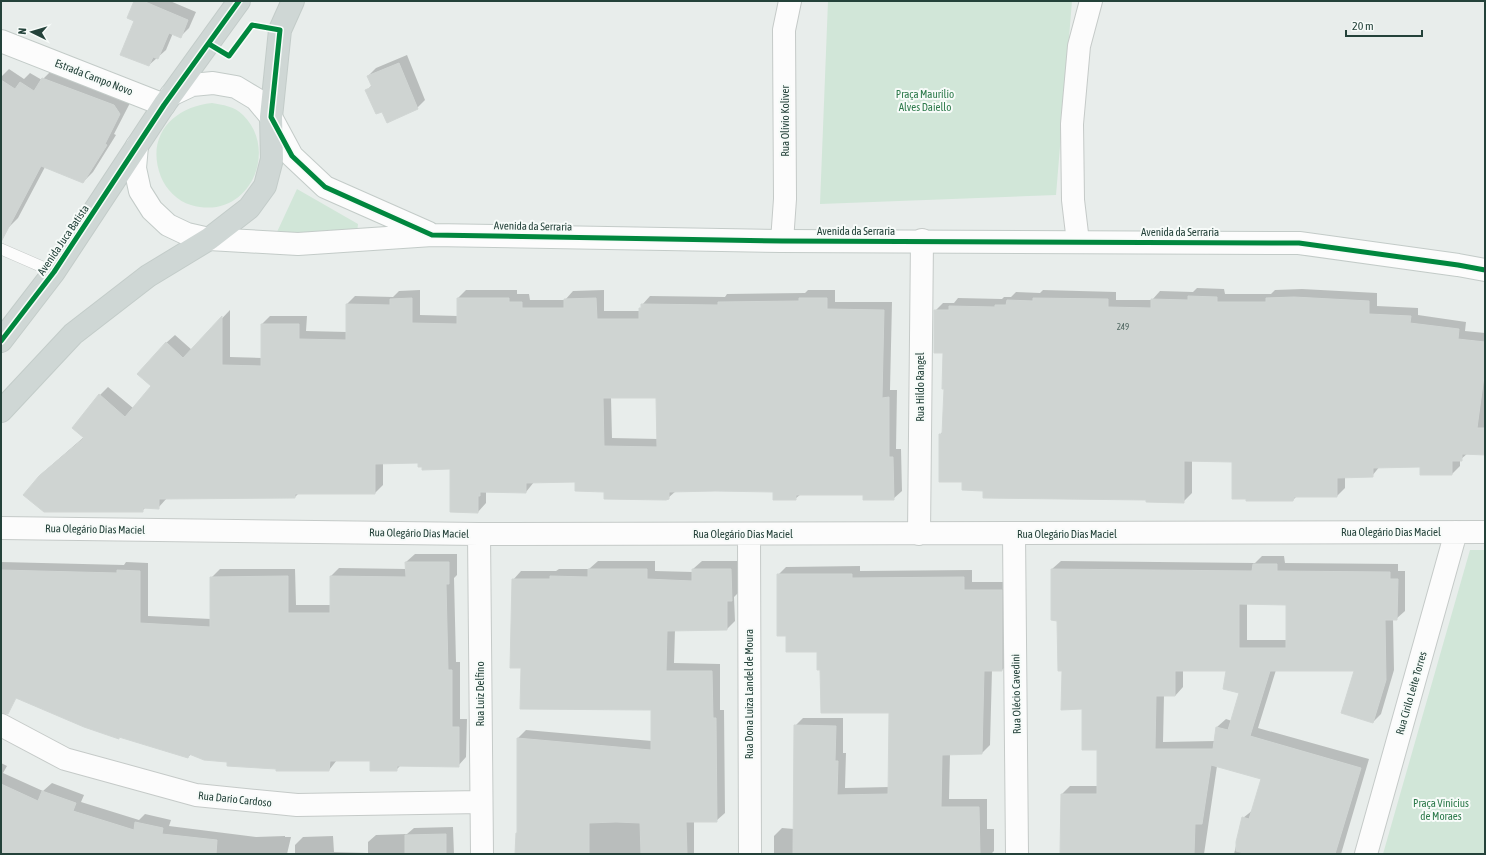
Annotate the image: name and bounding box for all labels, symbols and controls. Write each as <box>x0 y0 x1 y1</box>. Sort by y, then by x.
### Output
north arrow <box>12 12 52 52</box>
scale bar <box>1346 12 1422 38</box>
text: 20 m <box>1352 19 1374 33</box>
text: N <box>16 27 28 35</box>
street label: Estrada Campo Novo <box>53 57 135 97</box>
street label: Rua Olívio Koliver <box>779 85 791 157</box>
park label: Praça Maurílio Alves Daiello <box>896 88 954 113</box>
street label: Avenida Juca Batista <box>35 203 91 277</box>
street label: Avenida da Serraria <box>494 219 572 233</box>
street label: Avenida da Serraria <box>817 225 895 237</box>
street label: Avenida da Serraria <box>1141 226 1219 238</box>
house number: 249 <box>1117 322 1129 332</box>
street label: Rua Hildo Rangel <box>914 352 926 422</box>
street label: Rua Olegário Dias Maciel <box>45 522 145 536</box>
street label: Rua Olegário Dias Maciel <box>369 526 469 540</box>
street label: Rua Olegário Dias Maciel <box>1341 526 1441 538</box>
street label: Rua Olegário Dias Maciel <box>693 528 793 540</box>
street label: Rua Olegário Dias Maciel <box>1017 528 1117 540</box>
street label: Rua Dona Luiza Landel de Moura <box>743 629 755 759</box>
street label: Rua Cirilo Leite Torres <box>1393 650 1429 736</box>
street label: Rua Olécio Cavedini <box>1009 654 1023 734</box>
street label: Rua Luiz Delfino <box>474 661 486 727</box>
street label: Rua Dario Cardoso <box>198 789 272 809</box>
park label: Praça Vinicius de Moraes <box>1413 797 1469 822</box>

